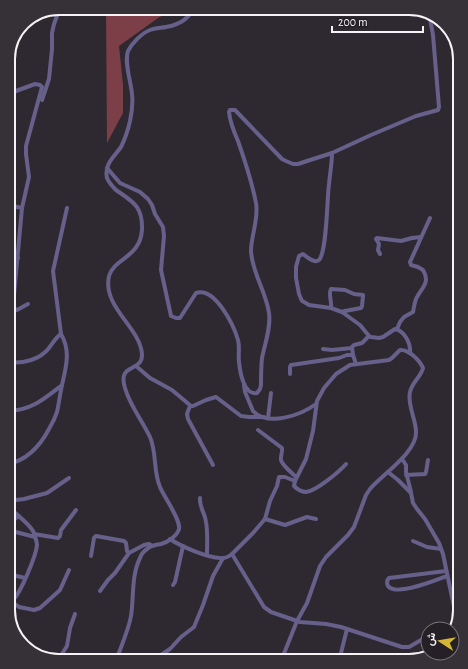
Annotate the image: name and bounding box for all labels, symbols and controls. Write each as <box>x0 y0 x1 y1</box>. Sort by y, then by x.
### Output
scale bar <box>332 8 423 34</box>
text: 200 m <box>338 16 368 28</box>
north arrow <box>420 621 460 661</box>
text: ش <box>424 631 438 647</box>

